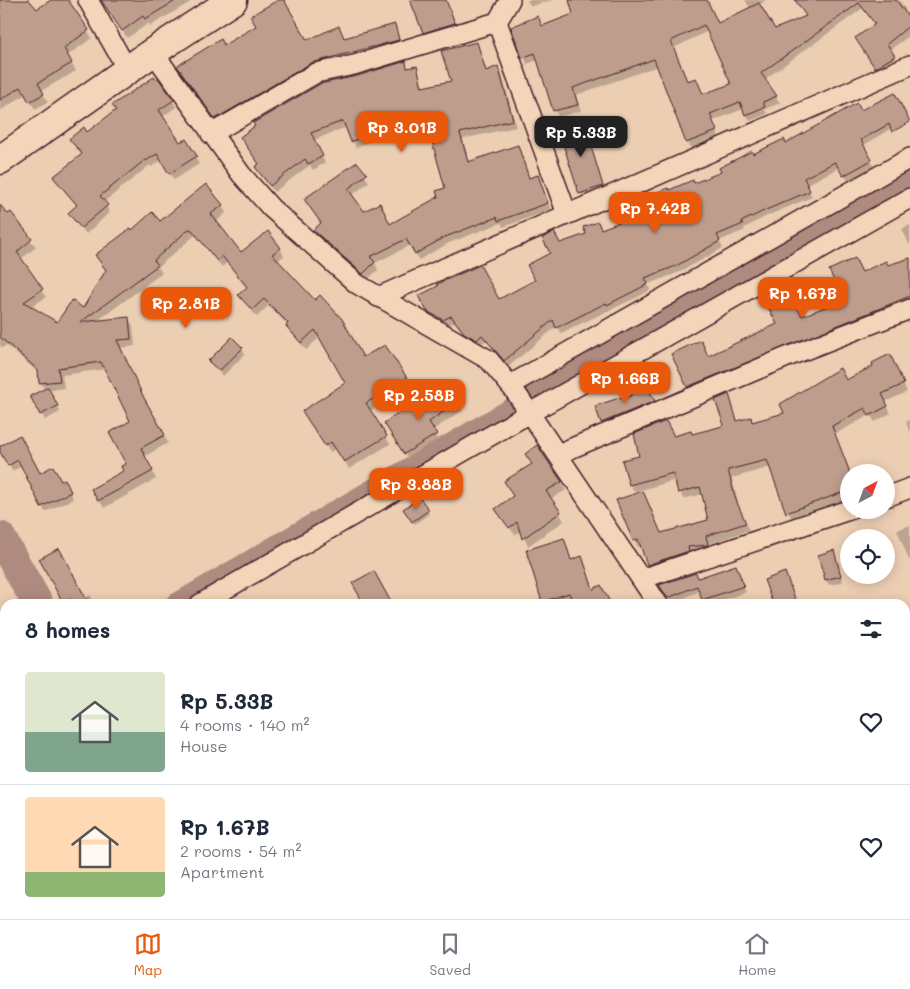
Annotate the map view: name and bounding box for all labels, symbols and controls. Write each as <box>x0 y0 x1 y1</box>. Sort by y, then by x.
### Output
pin: Rp 3.01B <box>350 110 454 153</box>
text: Rp 3.01B <box>367 116 437 137</box>
pin: Rp 5.33B <box>529 116 633 158</box>
text: Rp 5.33B <box>545 121 617 142</box>
pin: Rp 7.42B <box>603 192 707 234</box>
text: Rp 7.42B <box>620 197 690 218</box>
pin: Rp 1.67B <box>751 276 855 319</box>
text: Rp 1.67B <box>769 282 837 303</box>
pin: Rp 2.81B <box>134 286 238 329</box>
text: Rp 2.81B <box>152 292 220 313</box>
pin: Rp 1.66B <box>573 362 677 404</box>
text: Rp 1.66B <box>590 367 660 388</box>
pin: Rp 2.58B <box>367 378 471 421</box>
text: Rp 2.58B <box>384 384 454 405</box>
north arrow <box>840 464 895 519</box>
map controls <box>840 464 895 584</box>
pin: Rp 3.88B <box>364 468 468 510</box>
text: Rp 3.88B <box>380 473 452 494</box>
button: locate <box>840 529 895 584</box>
icon: filters <box>857 615 885 643</box>
text: 8 homes <box>25 616 110 643</box>
text: Rp 5.33B <box>180 687 273 714</box>
icon: home <box>65 692 125 752</box>
icon: heart <box>857 708 885 736</box>
text: 4 rooms · 140 m² <box>180 714 310 735</box>
text: House <box>180 735 227 756</box>
text: Rp 1.67B <box>180 813 270 840</box>
icon: home <box>65 817 125 877</box>
icon: heart <box>857 833 885 861</box>
text: 2 rooms · 54 m² <box>180 840 301 861</box>
text: Apartment <box>180 861 265 882</box>
tab: Map <box>134 930 162 979</box>
tab: Saved <box>429 930 471 979</box>
tab: Home <box>738 930 776 979</box>

